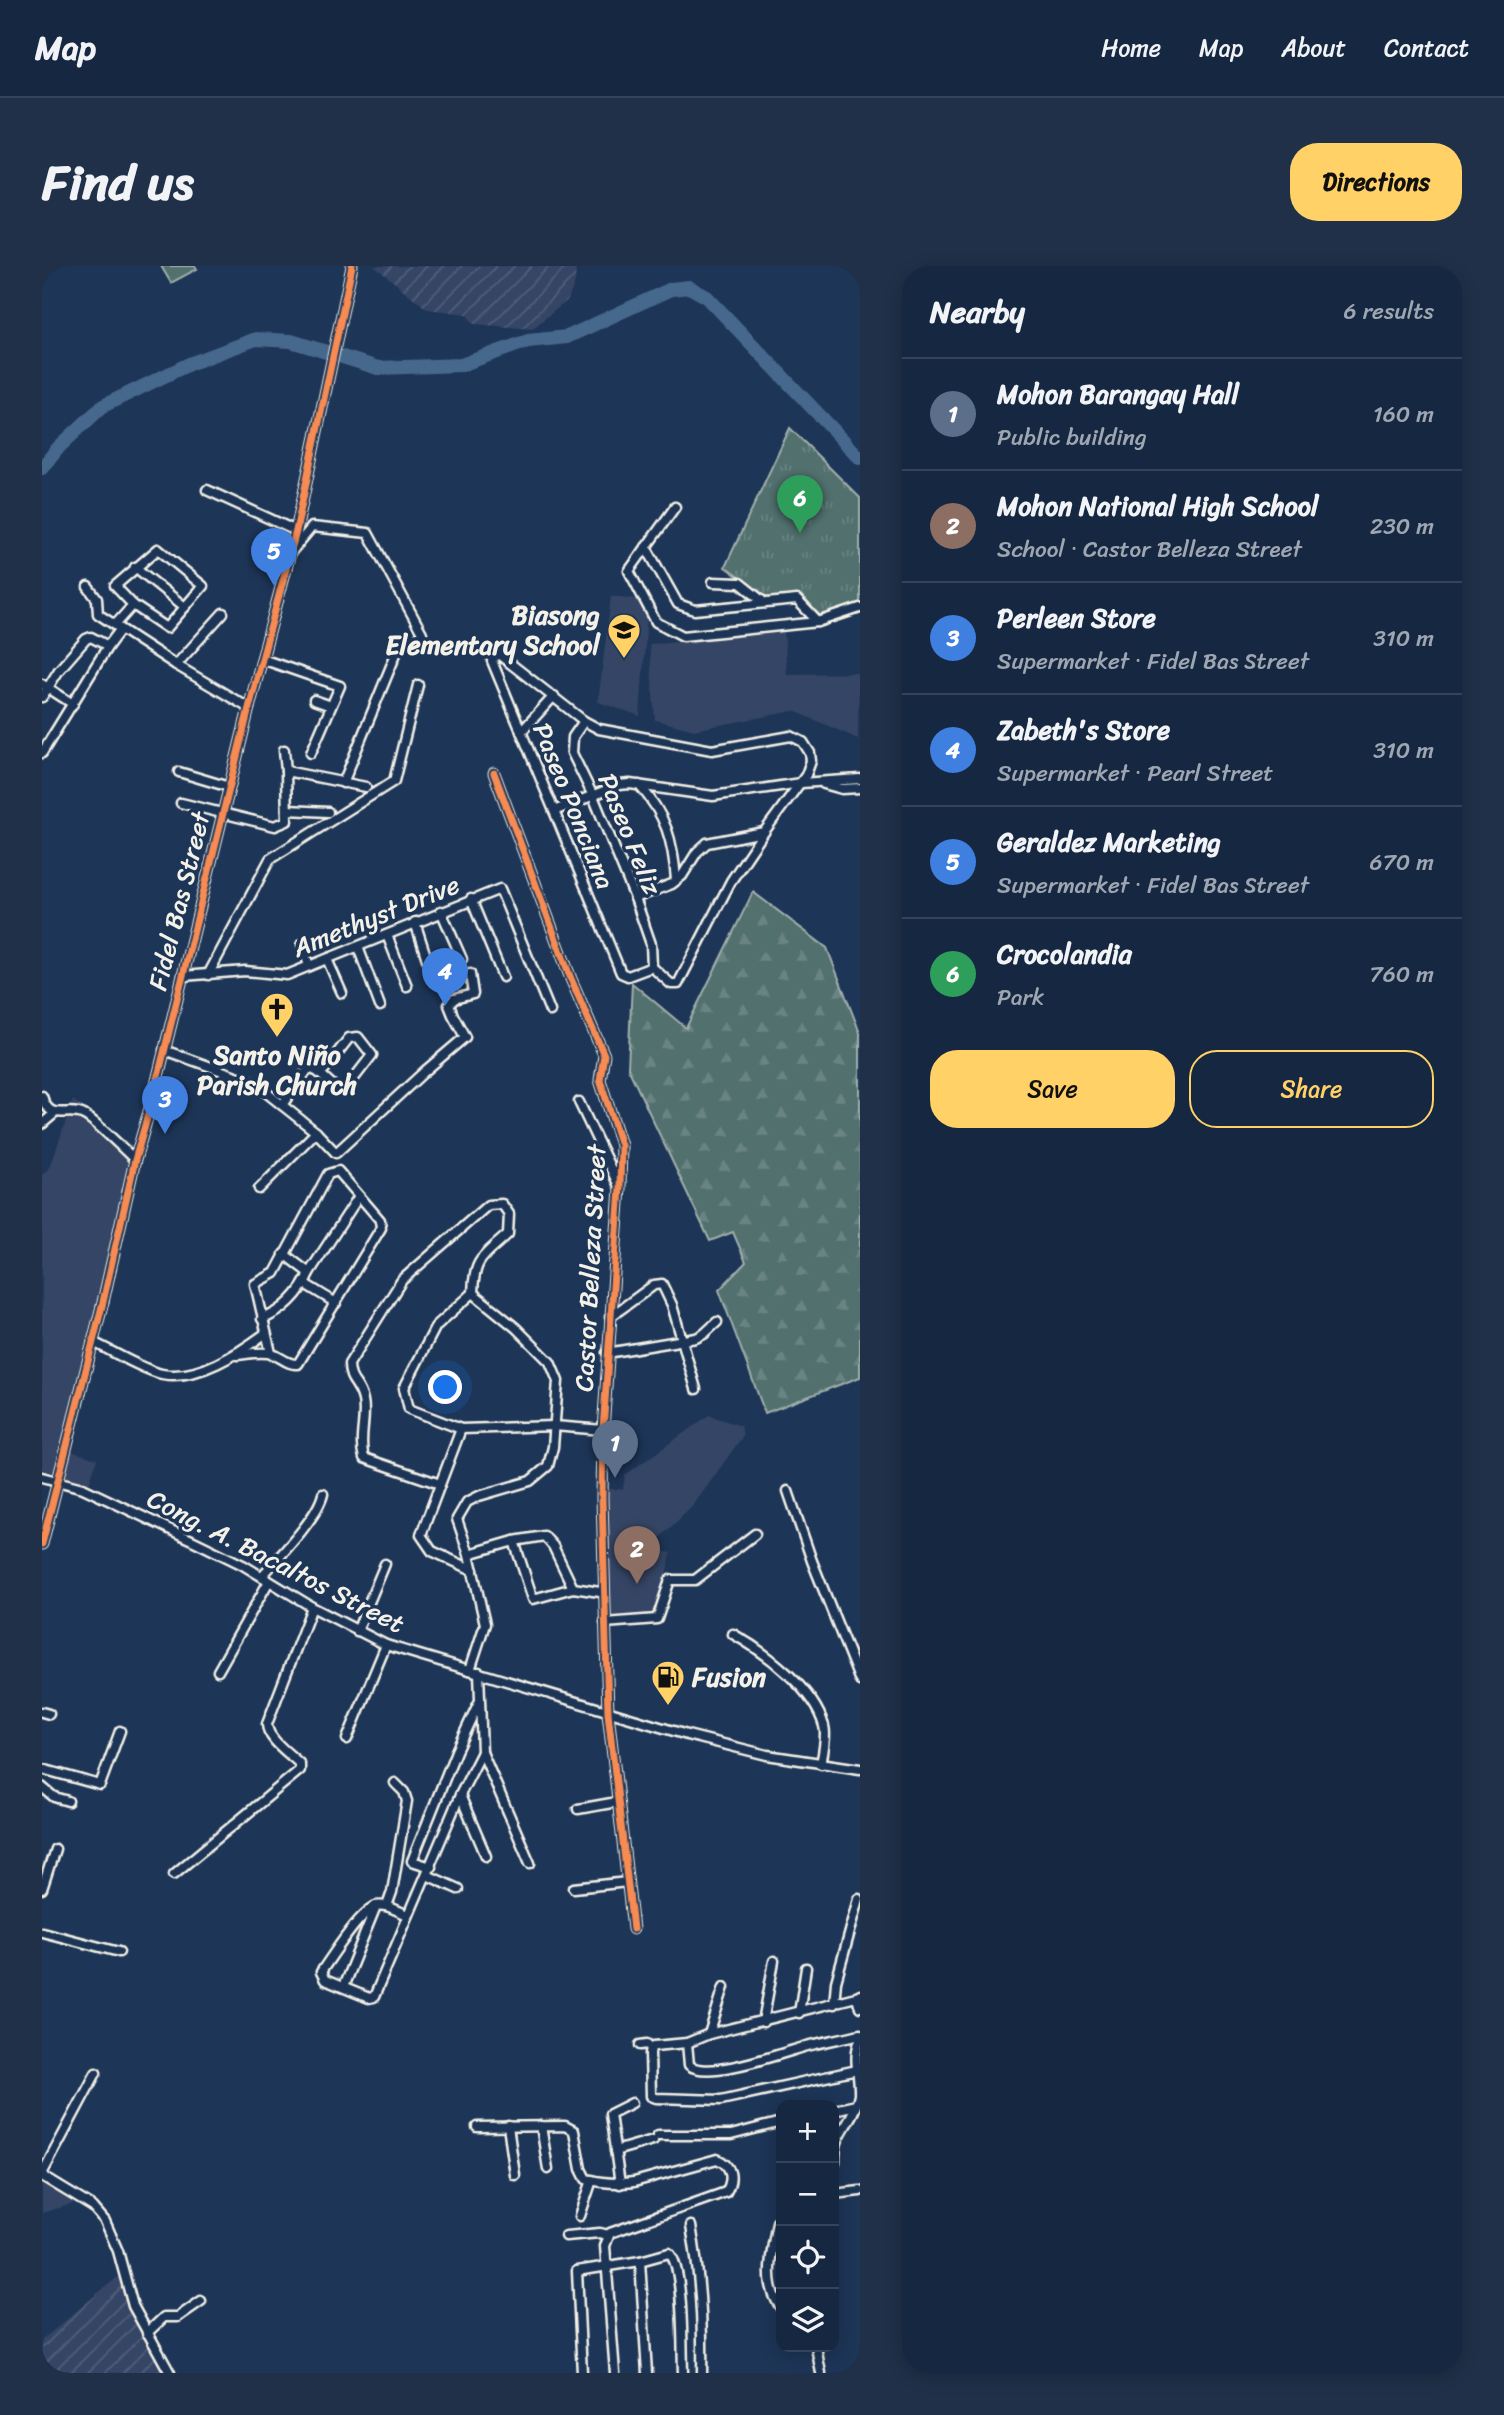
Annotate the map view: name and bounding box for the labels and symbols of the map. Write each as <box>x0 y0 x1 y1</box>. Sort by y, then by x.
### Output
pin: 6 <box>777 475 823 533</box>
pin: 5 <box>251 528 297 586</box>
place label: Biasong Elementary School <box>385 592 602 668</box>
school or university icon: Biasong Elementary School <box>605 611 643 660</box>
street label: Paseo Ponciana <box>520 716 628 896</box>
street label: Paseo Feliz <box>585 766 676 903</box>
street label: Fidel Bas Street <box>135 805 224 995</box>
street label: Amethyst Drive <box>284 862 467 971</box>
pin: 4 <box>422 948 468 1006</box>
church icon: Santo Niño Parish Church <box>258 990 296 1039</box>
place label: Santo Niño Parish Church <box>197 1032 357 1108</box>
pin: 3 <box>142 1076 188 1134</box>
street label: Castor Belleza Street <box>561 1142 620 1393</box>
your location <box>428 1370 462 1404</box>
pin: 1 <box>592 1420 638 1478</box>
street label: Cong. A. Bacaltos Street <box>139 1476 413 1646</box>
pin: 2 <box>614 1526 660 1584</box>
place label: Fusion <box>691 1654 766 1700</box>
fuel station icon: Fusion <box>649 1658 687 1707</box>

